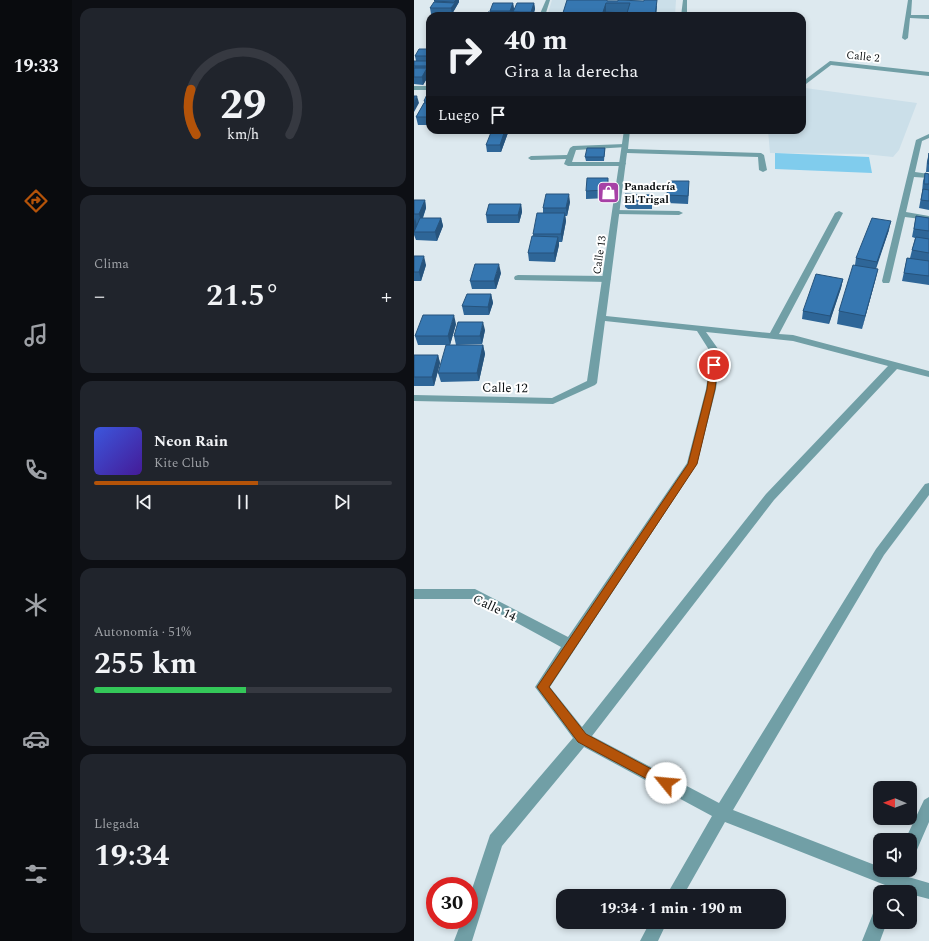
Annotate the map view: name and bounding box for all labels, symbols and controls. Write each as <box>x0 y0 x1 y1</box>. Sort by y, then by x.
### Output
text: 40 m <box>504 19 568 62</box>
icon: right <box>438 28 490 80</box>
street label: Calle 2 <box>845 46 881 67</box>
text: 19:33 <box>13 53 59 80</box>
text: Gira a la derecha <box>504 58 638 85</box>
text: 29 <box>220 74 266 137</box>
text: Luego <box>438 104 479 127</box>
icon: arrive <box>487 104 509 126</box>
text: km/h <box>227 124 259 146</box>
place label: Panadería El Trigal <box>624 178 676 208</box>
shop icon: Panadería El Trigal <box>595 179 621 205</box>
icon: directions <box>22 187 50 215</box>
street label: Calle 13 <box>588 234 611 275</box>
text: Clima <box>94 254 129 274</box>
text: 21.5° <box>206 273 280 319</box>
text: − <box>94 280 105 313</box>
text: + <box>381 280 392 313</box>
icon: music <box>22 321 50 349</box>
pin <box>697 348 731 382</box>
icon: arrive <box>703 354 725 376</box>
street label: Calle 12 <box>482 378 528 398</box>
text: Neon Rain <box>154 430 228 453</box>
text: Kite Club <box>154 453 209 473</box>
icon: phone <box>22 456 50 484</box>
icon: previous <box>133 491 155 513</box>
icon: pause <box>232 491 254 513</box>
icon: next <box>331 491 353 513</box>
street label: Calle 14 <box>470 589 520 627</box>
icon: climate <box>22 591 50 619</box>
text: Autonomía · 51% <box>94 622 191 642</box>
text: 255 km <box>94 641 197 687</box>
icon: car <box>22 725 50 753</box>
position arrow <box>645 762 687 804</box>
north arrow <box>873 781 917 825</box>
map controls <box>873 781 917 929</box>
text: Llegada <box>94 814 139 834</box>
text: 19:34 <box>94 833 169 879</box>
button: sound <box>873 833 917 877</box>
icon: filters <box>22 860 50 888</box>
speed limit sign: 30 <box>426 877 478 929</box>
button: search <box>873 885 917 929</box>
text: 19:34 · 1 min · 190 m <box>600 897 742 920</box>

